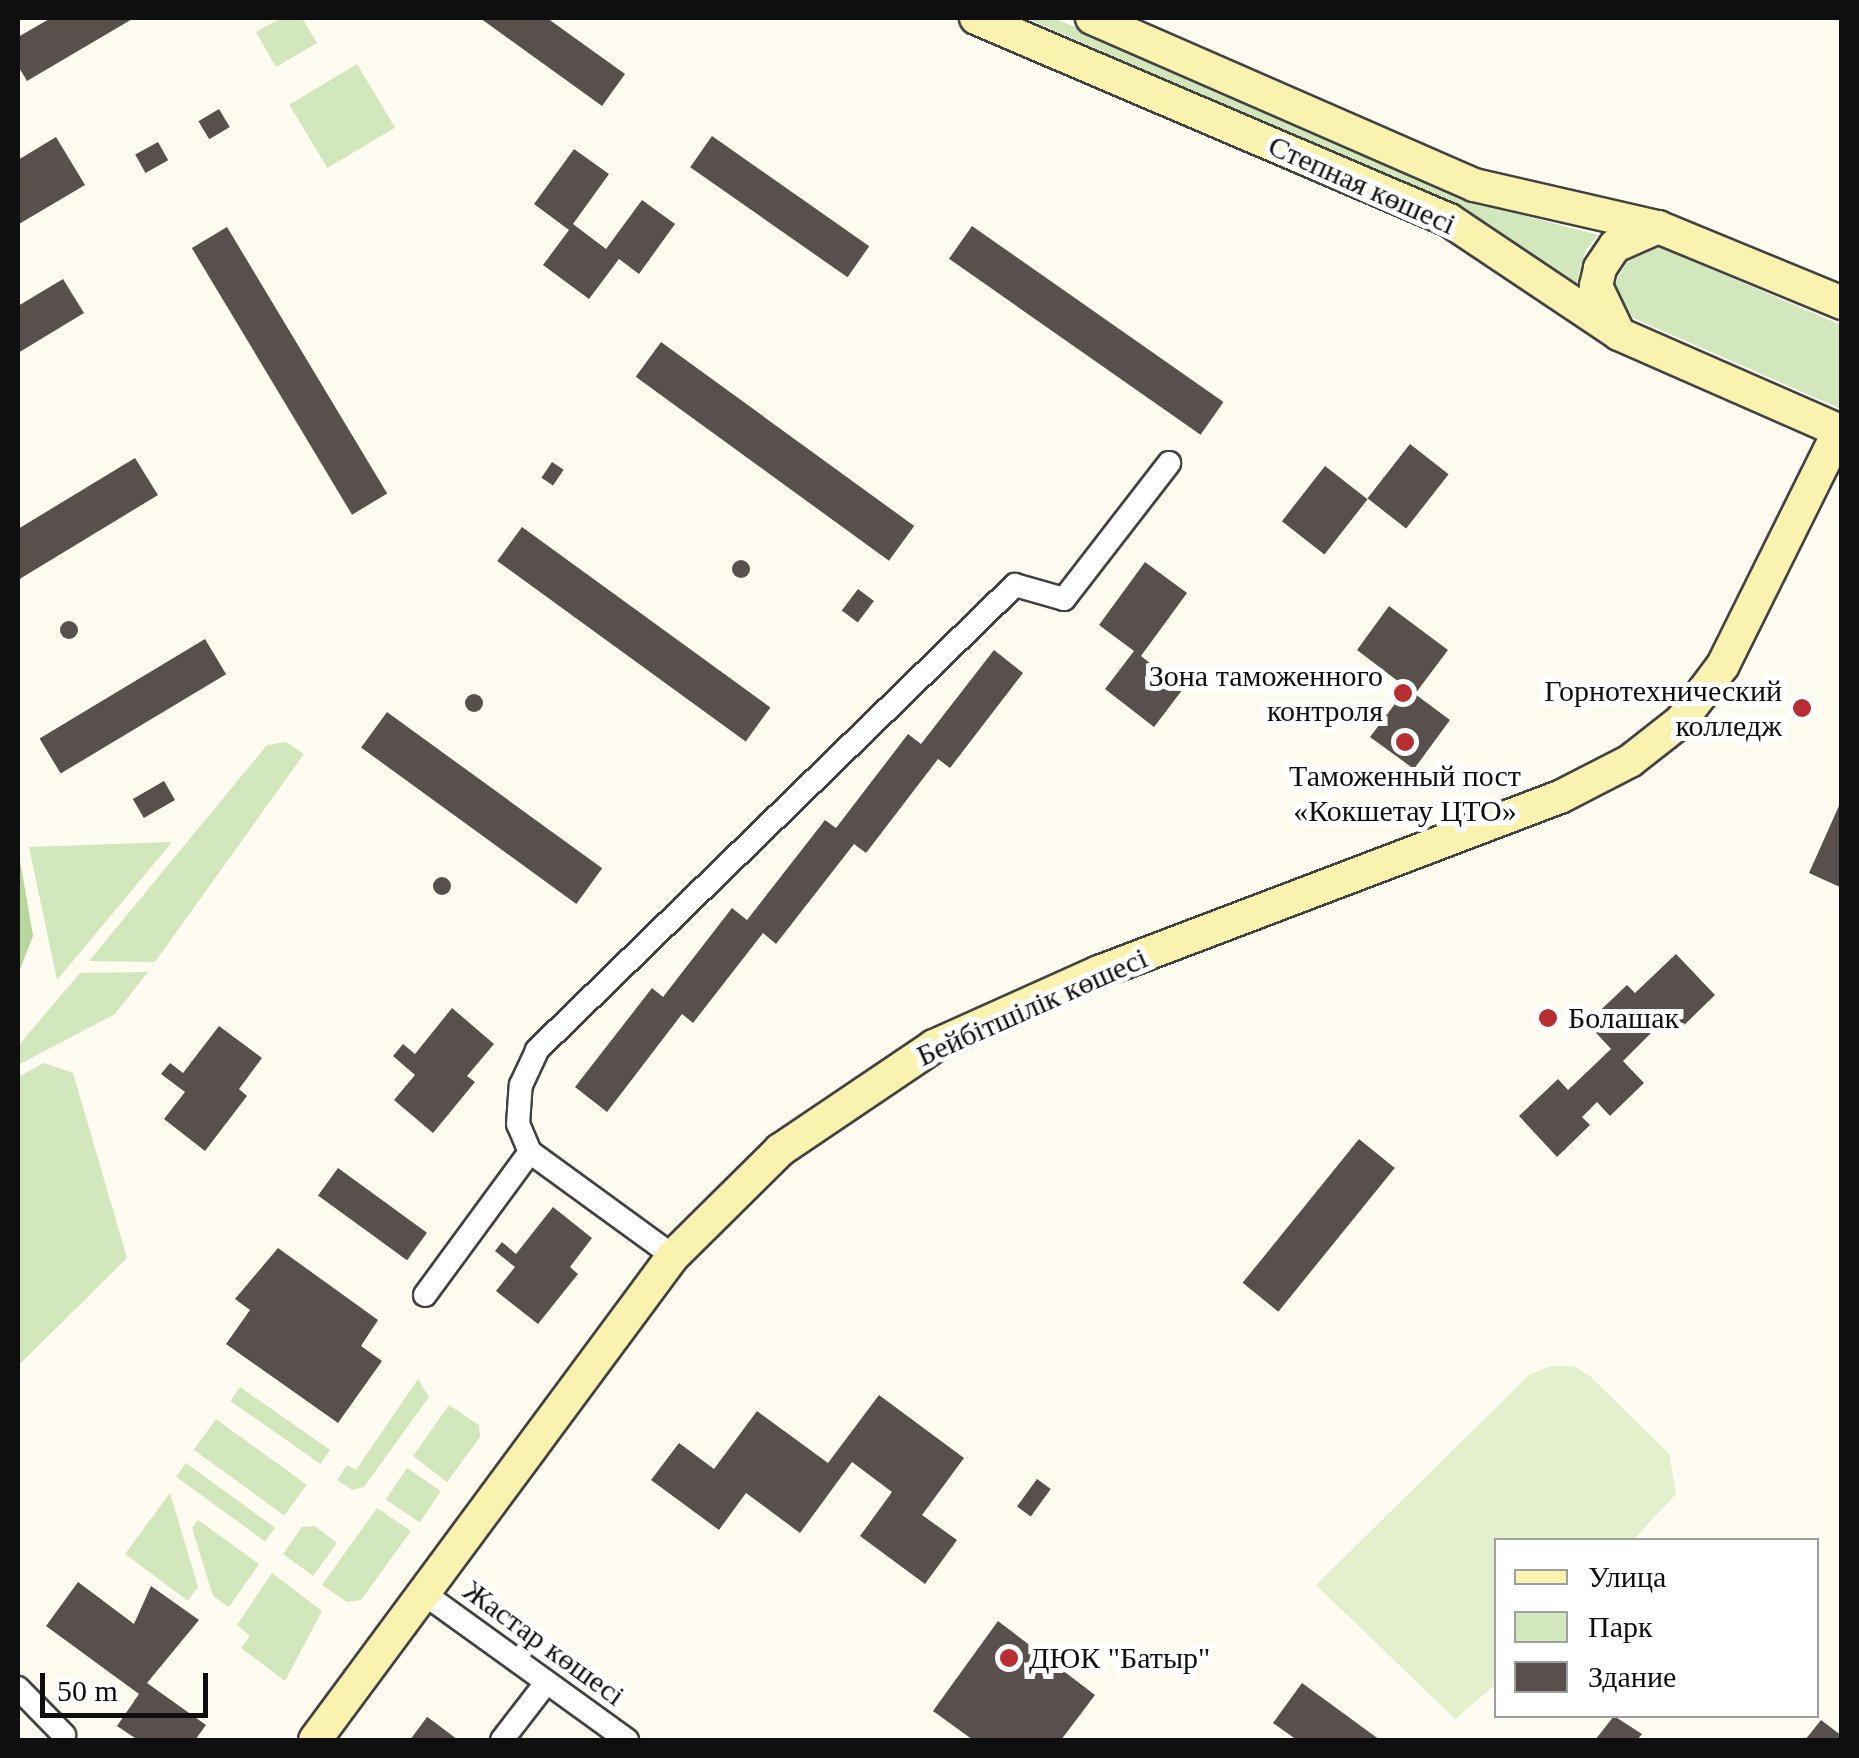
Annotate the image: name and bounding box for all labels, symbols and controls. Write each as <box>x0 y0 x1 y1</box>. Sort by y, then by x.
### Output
street label: Степная көшесі <box>1263 128 1461 242</box>
place label: Зона таможенного контроля <box>1149 658 1383 728</box>
place label: Горнотехнический колледж <box>1544 673 1782 744</box>
marker: Зона таможенного контроля <box>1392 682 1414 704</box>
marker: Горнотехнический колледж <box>1791 697 1813 719</box>
marker: Таможенный пост «Кокшетау ЦТО» <box>1394 731 1416 753</box>
place label: Таможенный пост «Кокшетау ЦТО» <box>1289 758 1521 828</box>
street label: Бейбітшілік көшесі <box>911 940 1153 1074</box>
place label: Болашак <box>1568 1000 1679 1036</box>
marker: Болашак <box>1537 1007 1559 1029</box>
legend <box>1494 1538 1819 1718</box>
text: Улица <box>1588 1560 1666 1593</box>
street label: Жастар көшесі <box>456 1572 632 1714</box>
text: Парк <box>1588 1610 1653 1643</box>
place label: ДЮК "Батыр" <box>1029 1640 1210 1676</box>
marker: ДЮК "Батыр" <box>998 1647 1020 1669</box>
scale bar <box>45 1653 212 1715</box>
text: Здание <box>1588 1660 1676 1693</box>
text: 50 m <box>57 1674 118 1707</box>

